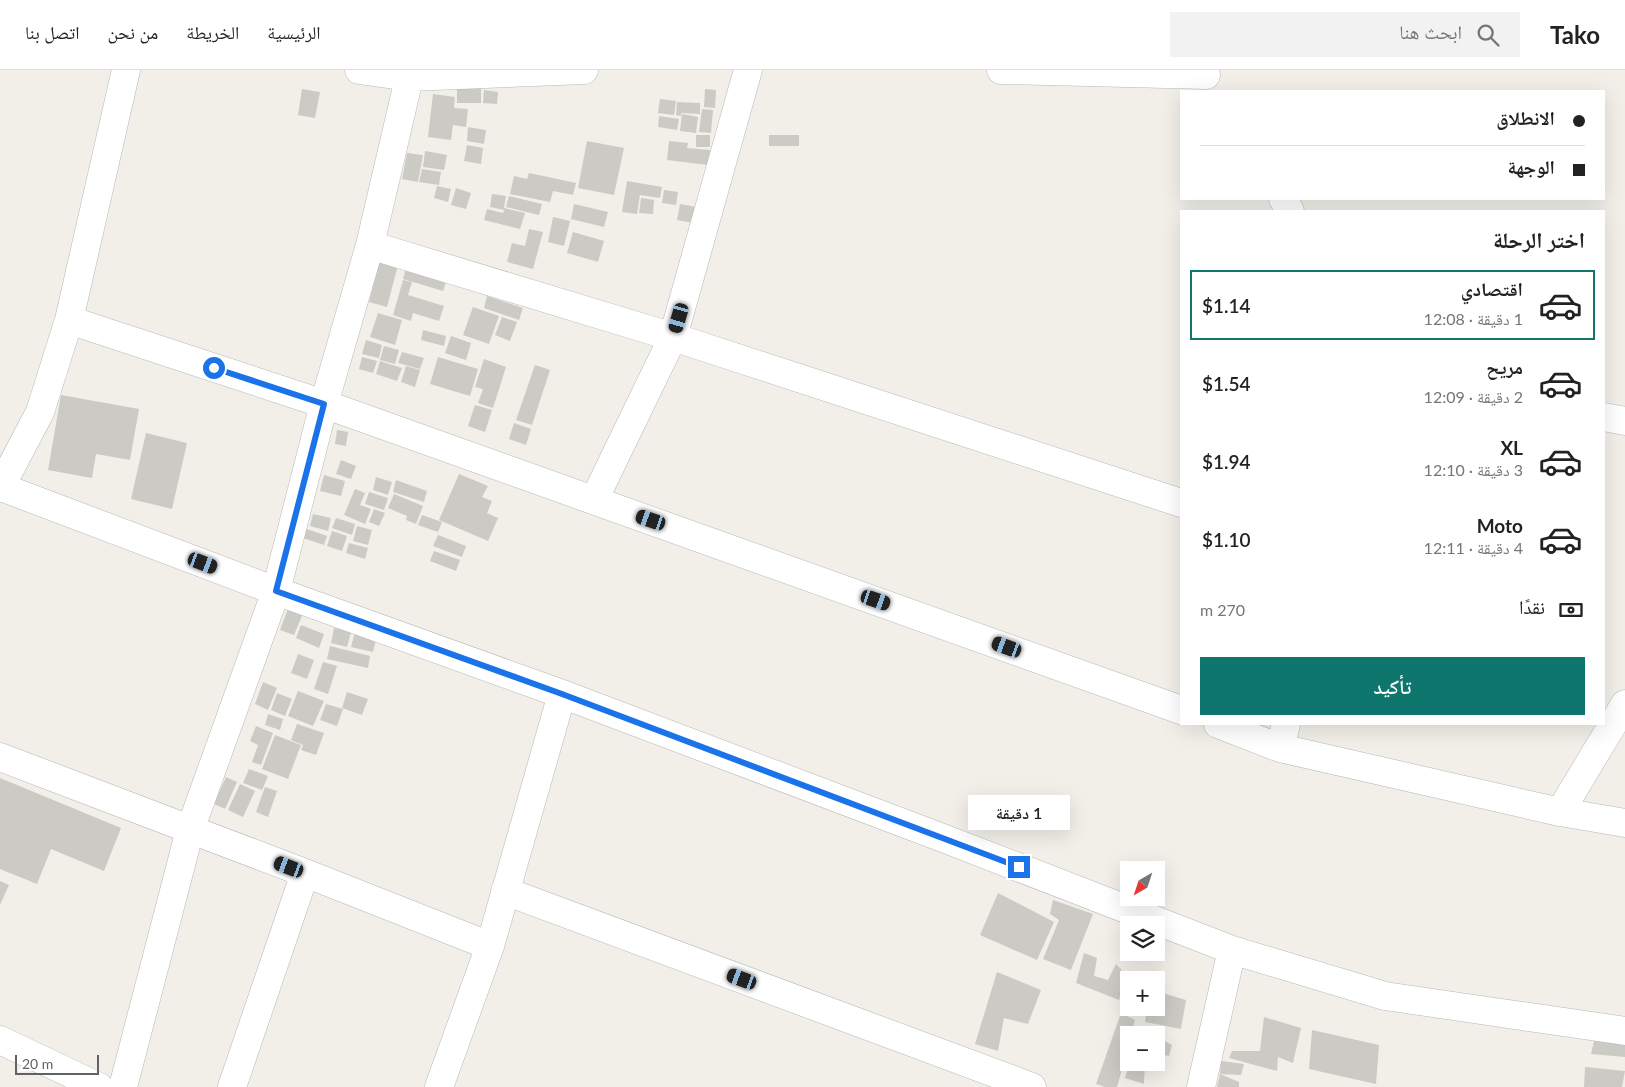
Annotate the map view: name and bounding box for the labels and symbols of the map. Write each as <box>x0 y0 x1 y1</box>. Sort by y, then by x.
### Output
car <box>667 302 690 334</box>
route start <box>203 357 225 379</box>
car <box>634 508 667 532</box>
car <box>186 551 219 575</box>
car <box>859 588 892 612</box>
car <box>990 635 1023 659</box>
callout: 1 دقيقة <box>968 794 1070 830</box>
car <box>272 855 305 879</box>
route end <box>1008 856 1030 878</box>
north arrow <box>1120 861 1165 906</box>
car <box>725 967 758 991</box>
scale bar <box>15 1052 99 1075</box>

